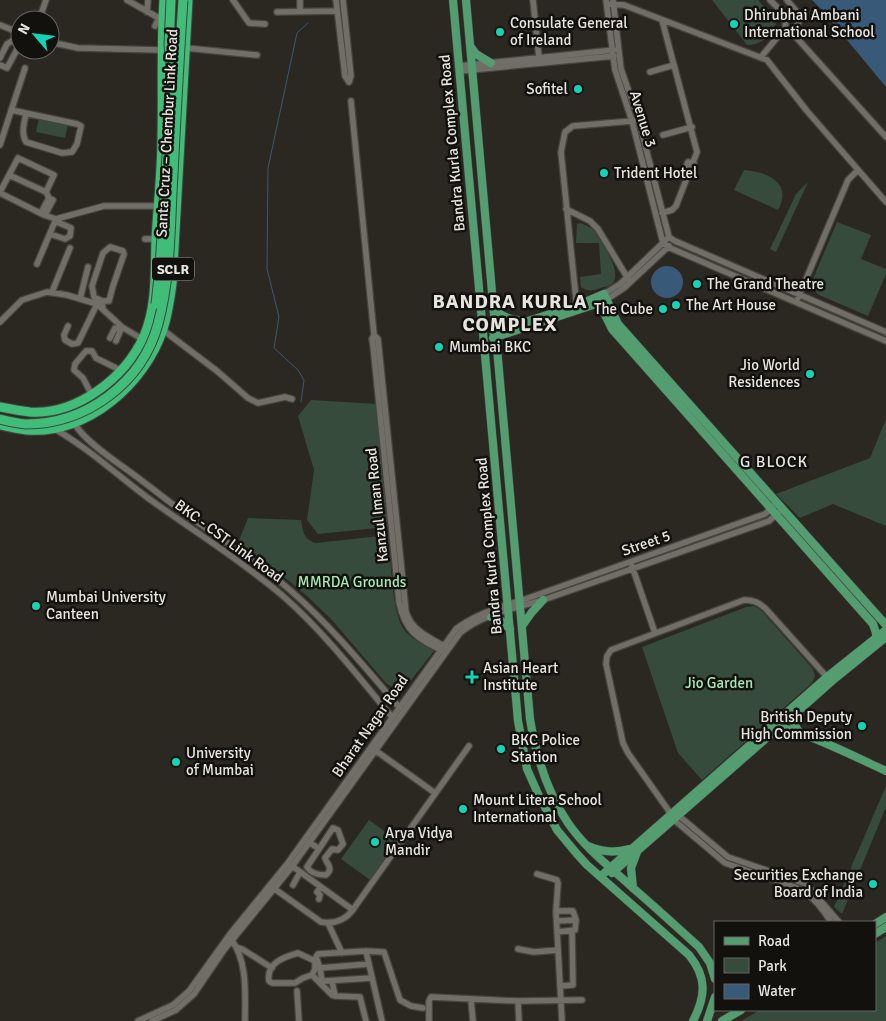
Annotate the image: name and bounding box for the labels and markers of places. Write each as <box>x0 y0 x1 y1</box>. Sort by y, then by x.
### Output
place label: Dhirubhai Ambani International School <box>744 6 875 41</box>
place label: Consulate General of Ireland <box>510 14 628 49</box>
marker: Dhirubhai Ambani International School <box>728 18 740 30</box>
marker: Consulate General of Ireland <box>494 26 506 38</box>
place label: Sofitel <box>526 80 568 98</box>
marker: Sofitel <box>572 83 584 95</box>
place label: Trident Hotel <box>614 164 698 182</box>
marker: Trident Hotel <box>598 167 610 179</box>
place label: The Grand Theatre <box>707 275 824 293</box>
marker: The Grand Theatre <box>691 278 703 290</box>
place label: The Art House <box>686 296 776 314</box>
marker: The Art House <box>670 299 682 311</box>
place label: The Cube <box>594 300 653 318</box>
marker: The Cube <box>657 303 669 315</box>
place label: Mumbai BKC <box>449 338 531 356</box>
marker: Mumbai BKC <box>433 341 445 353</box>
place label: Jio World Residences <box>728 356 800 391</box>
marker: Jio World Residences <box>804 368 816 380</box>
place label: Mumbai University Canteen <box>46 588 166 623</box>
marker: Mumbai University Canteen <box>30 600 42 612</box>
place label: Asian Heart Institute <box>483 659 558 694</box>
marker: Asian Heart Institute <box>465 670 479 684</box>
place label: British Deputy High Commission <box>741 708 852 743</box>
marker: British Deputy High Commission <box>856 720 868 732</box>
place label: BKC Police Station <box>511 731 580 766</box>
marker: BKC Police Station <box>495 743 507 755</box>
place label: University of Mumbai <box>186 744 254 779</box>
marker: University of Mumbai <box>170 756 182 768</box>
place label: Mount Litera School International <box>473 791 602 826</box>
marker: Mount Litera School International <box>457 803 469 815</box>
place label: Arya Vidya Mandir <box>385 824 453 859</box>
marker: Arya Vidya Mandir <box>369 836 381 848</box>
place label: Securities Exchange Board of India <box>734 866 863 901</box>
marker: Securities Exchange Board of India <box>867 878 879 890</box>

